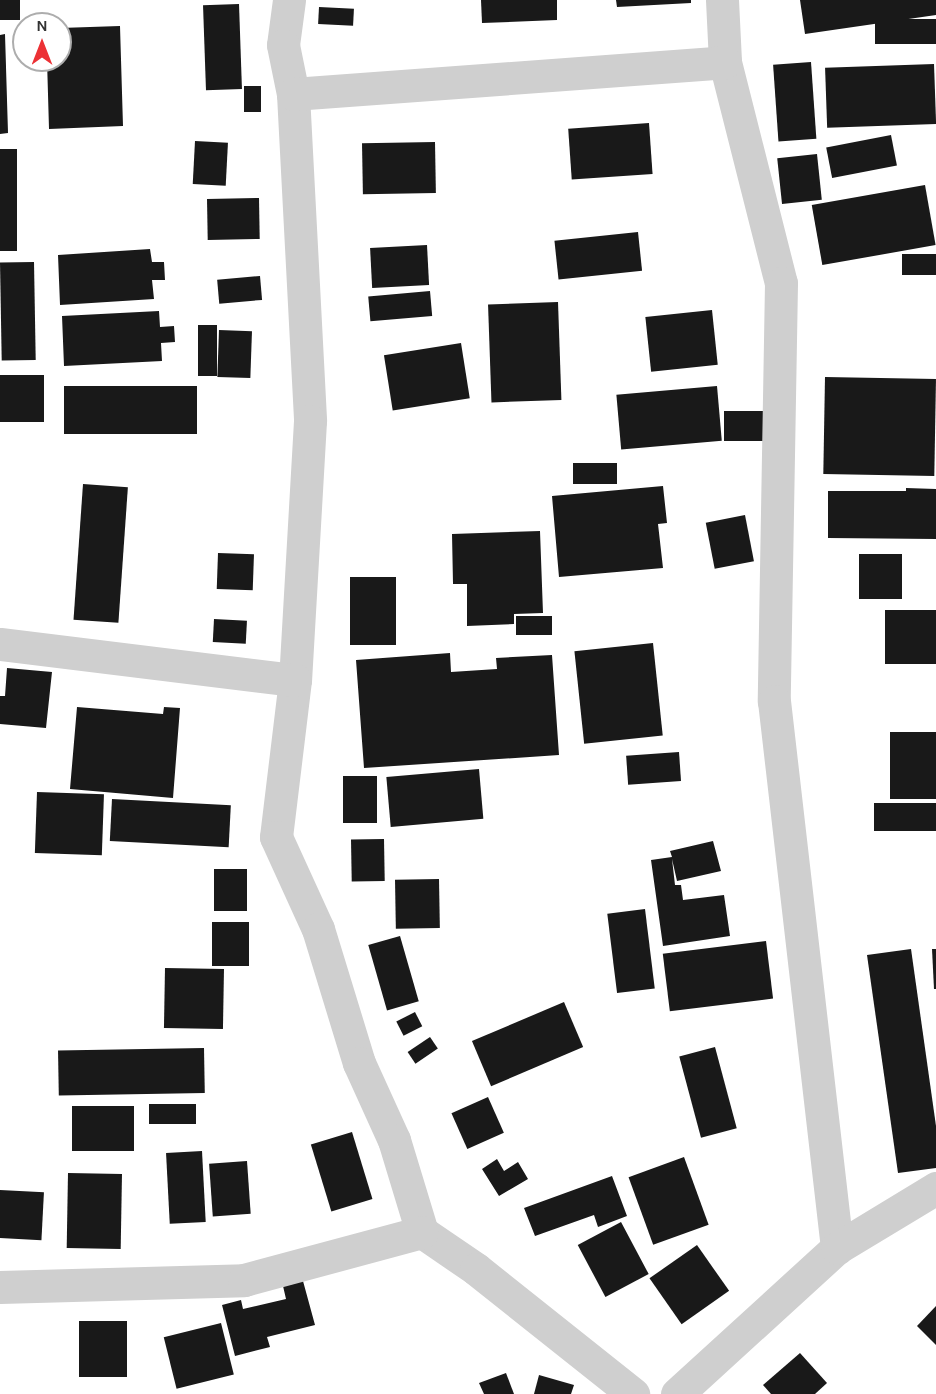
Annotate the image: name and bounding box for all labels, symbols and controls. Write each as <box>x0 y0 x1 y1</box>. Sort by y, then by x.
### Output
north arrow <box>12 12 72 72</box>
text: N <box>36 16 48 35</box>

